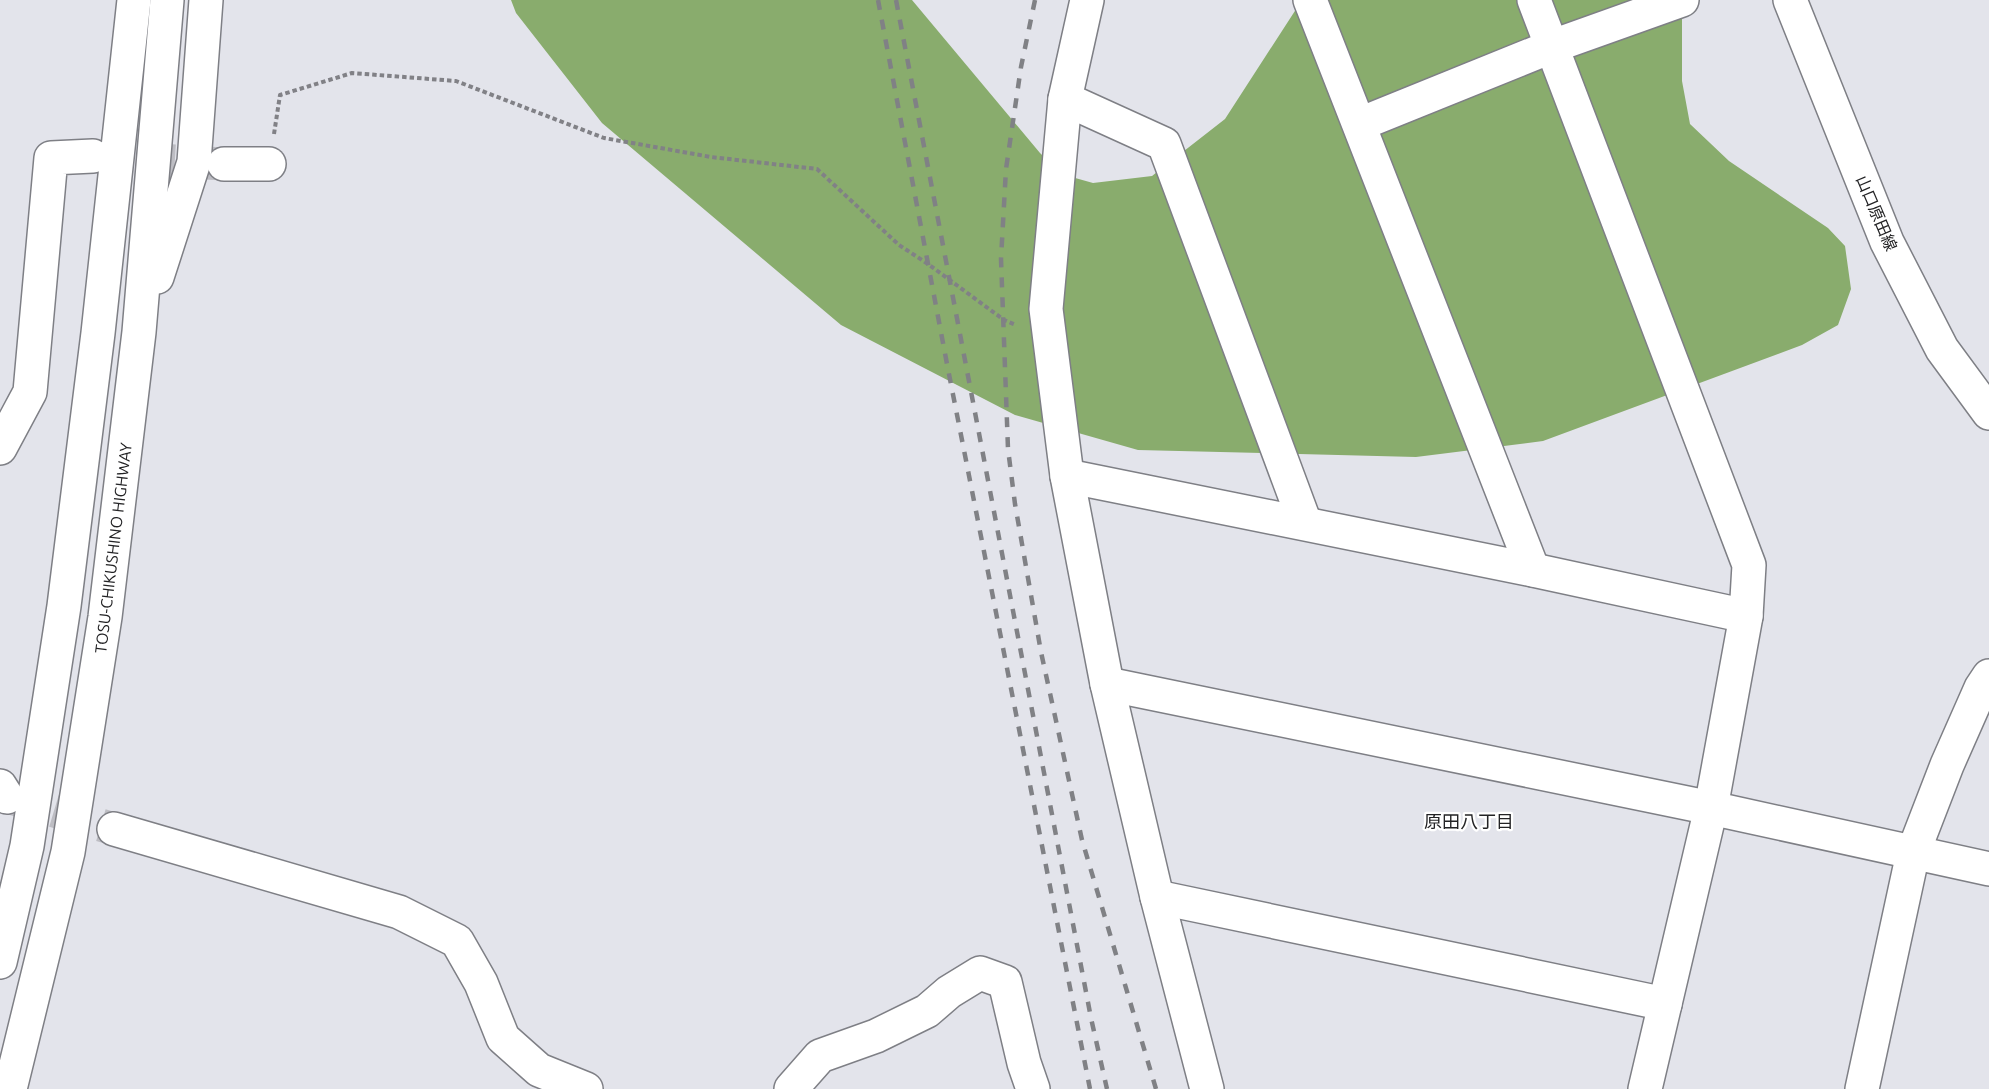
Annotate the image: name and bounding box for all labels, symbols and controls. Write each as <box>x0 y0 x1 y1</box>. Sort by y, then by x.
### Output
street label: 山口原田線 <box>1853 173 1901 253</box>
street label: TOSU-CHIKUSHINO HIGHWAY <box>91 441 135 654</box>
district label: 原田八丁目 <box>1424 811 1514 831</box>

